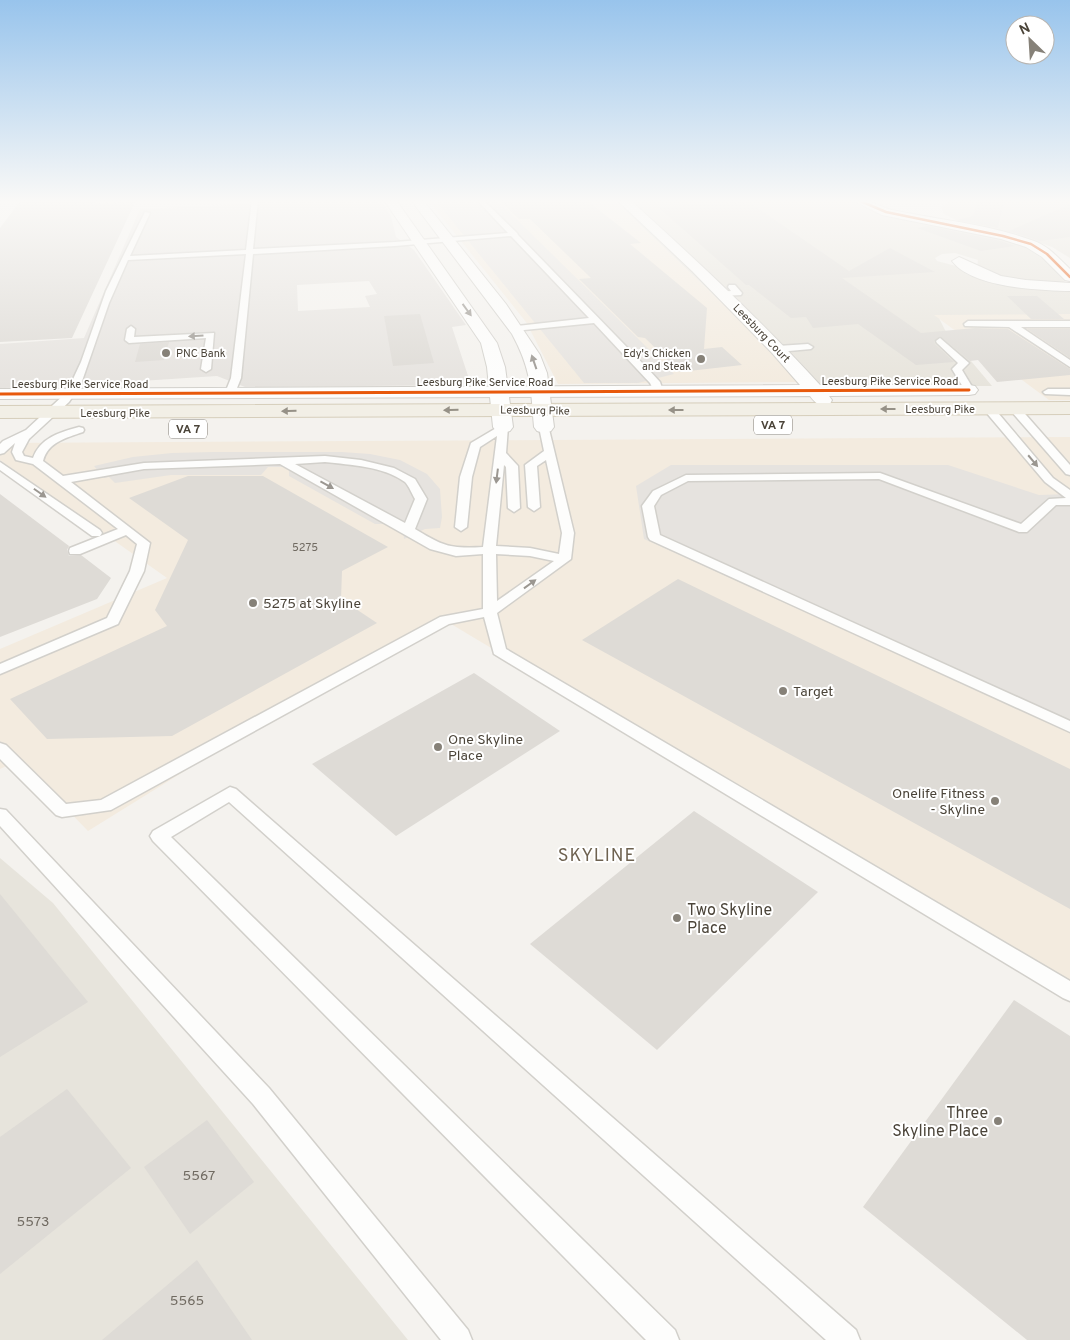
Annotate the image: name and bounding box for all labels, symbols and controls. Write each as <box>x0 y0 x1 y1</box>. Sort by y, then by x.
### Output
north arrow <box>1005 15 1055 65</box>
text: N <box>1017 20 1033 39</box>
street label: Leesburg Court <box>730 301 793 366</box>
one-way arrow <box>462 303 472 317</box>
one-way arrow <box>188 333 204 341</box>
marker: PNC Bank <box>160 347 172 359</box>
place label: PNC Bank <box>176 347 226 361</box>
place label: Edy's Chicken and Steak <box>623 347 691 374</box>
marker: Edy's Chicken and Steak <box>695 353 707 365</box>
one-way arrow <box>530 354 537 369</box>
street label: Leesburg Pike Service Road <box>822 375 959 389</box>
street label: Leesburg Pike Service Road <box>417 376 554 390</box>
street label: Leesburg Pike Service Road <box>12 378 149 392</box>
street label: Leesburg Pike <box>500 403 570 419</box>
street label: Leesburg Pike <box>905 403 975 417</box>
one-way arrow <box>880 405 896 413</box>
one-way arrow <box>443 406 459 414</box>
one-way arrow <box>667 406 683 414</box>
street label: Leesburg Pike <box>80 407 150 421</box>
one-way arrow <box>280 407 296 415</box>
road number: VA 7 <box>754 416 792 434</box>
road number: VA 7 <box>169 419 207 438</box>
one-way arrow <box>1027 455 1038 468</box>
one-way arrow <box>493 468 501 484</box>
one-way arrow <box>320 481 334 489</box>
one-way arrow <box>33 488 47 498</box>
house number: 5275 <box>292 541 318 555</box>
one-way arrow <box>523 579 537 589</box>
place label: 5275 at Skyline <box>263 596 361 613</box>
marker: 5275 at Skyline <box>247 597 259 609</box>
place label: Target <box>793 684 833 701</box>
marker: Target <box>777 685 789 697</box>
place label: One Skyline Place <box>448 732 523 765</box>
marker: One Skyline Place <box>432 741 444 753</box>
place label: Onelife Fitness - Skyline <box>892 786 985 819</box>
marker: Onelife Fitness - Skyline <box>989 795 1001 807</box>
district label: SKYLINE <box>558 845 636 868</box>
place label: Two Skyline Place <box>687 901 772 939</box>
marker: Two Skyline Place <box>671 912 683 924</box>
place label: Three Skyline Place <box>892 1104 988 1142</box>
marker: Three Skyline Place <box>992 1115 1004 1127</box>
house number: 5567 <box>183 1168 215 1185</box>
house number: 5573 <box>17 1214 49 1231</box>
house number: 5565 <box>170 1293 204 1310</box>

